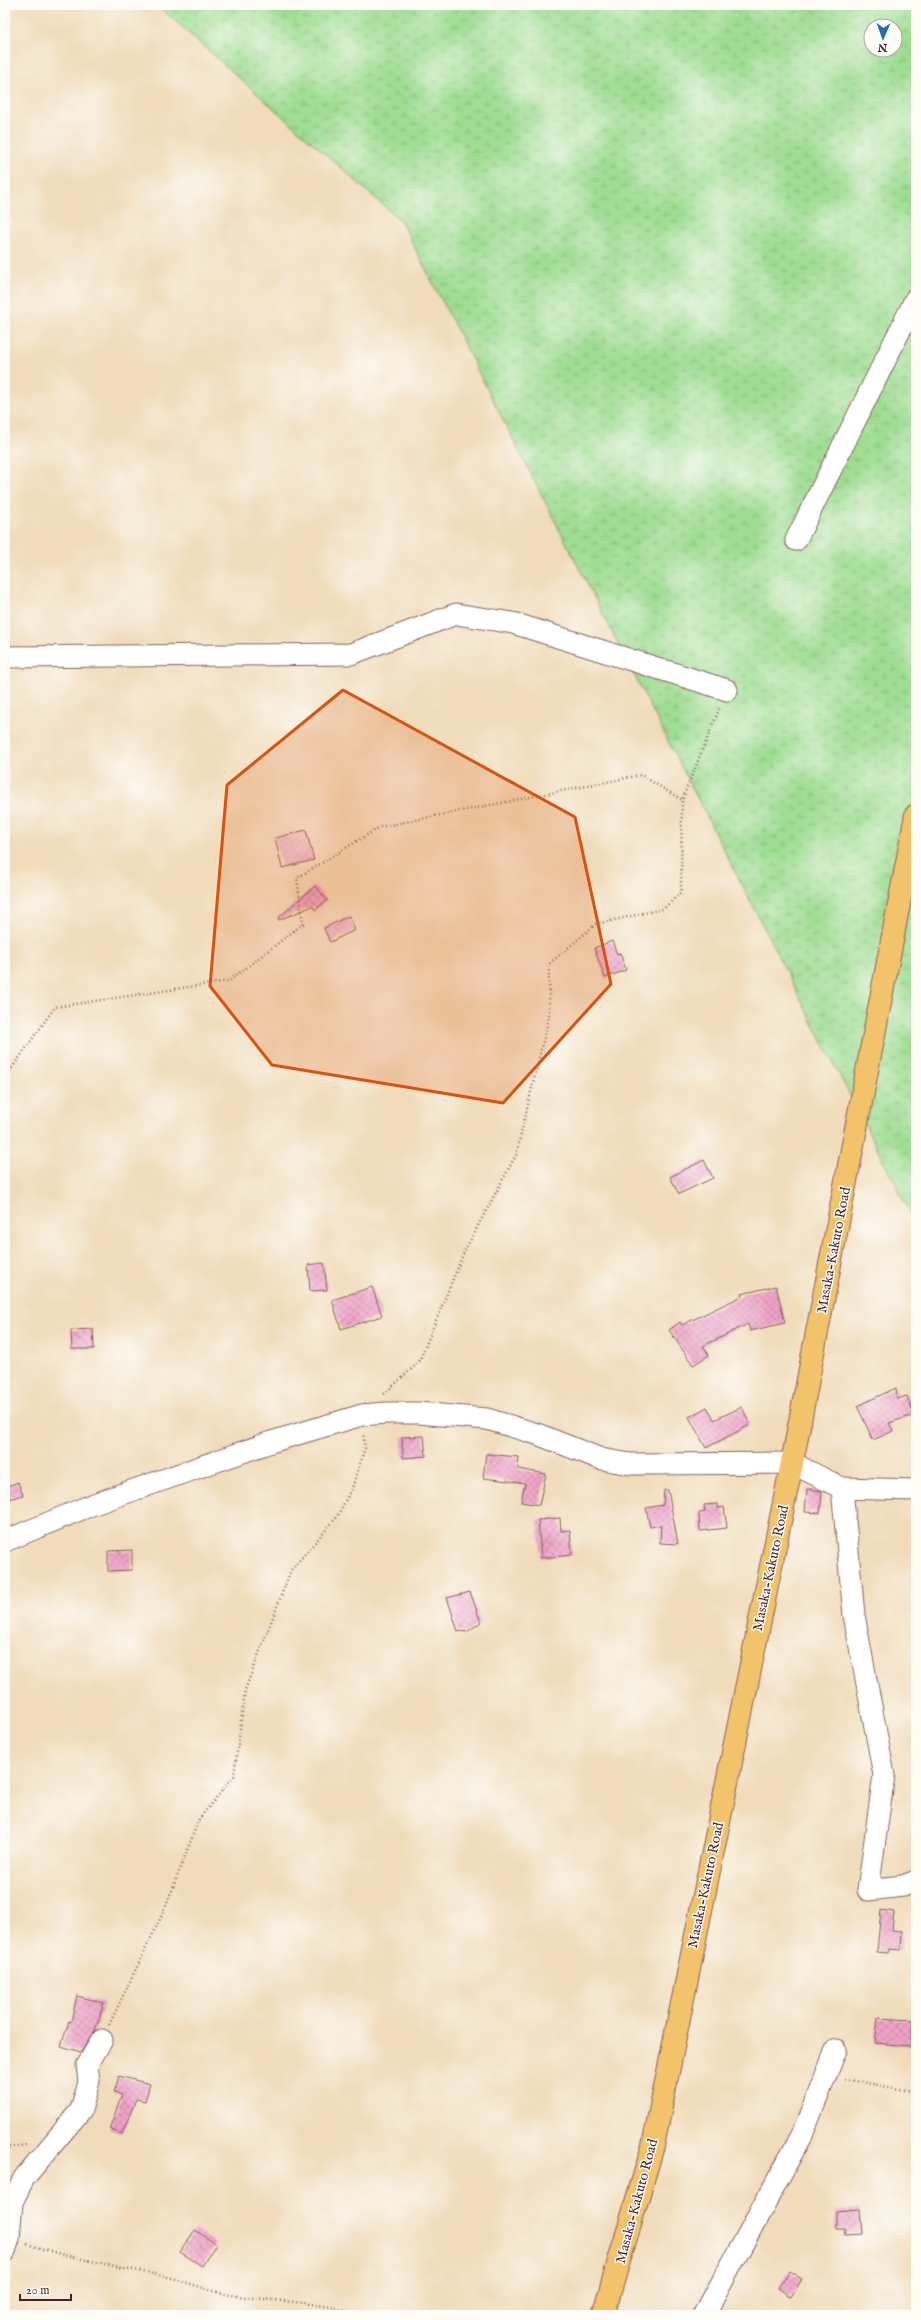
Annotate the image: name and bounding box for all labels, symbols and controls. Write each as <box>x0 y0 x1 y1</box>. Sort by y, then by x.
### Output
north arrow <box>863 18 903 58</box>
text: N <box>877 40 889 54</box>
street label: Masaka-Kakuto Road <box>813 1185 855 1315</box>
street label: Masaka-Kakuto Road <box>749 1503 793 1633</box>
street label: Masaka-Kakuto Road <box>684 1820 728 1950</box>
street label: Masaka-Kakuto Road <box>612 2137 662 2265</box>
scale bar <box>20 2276 71 2302</box>
text: 20 m <box>26 2283 49 2298</box>

